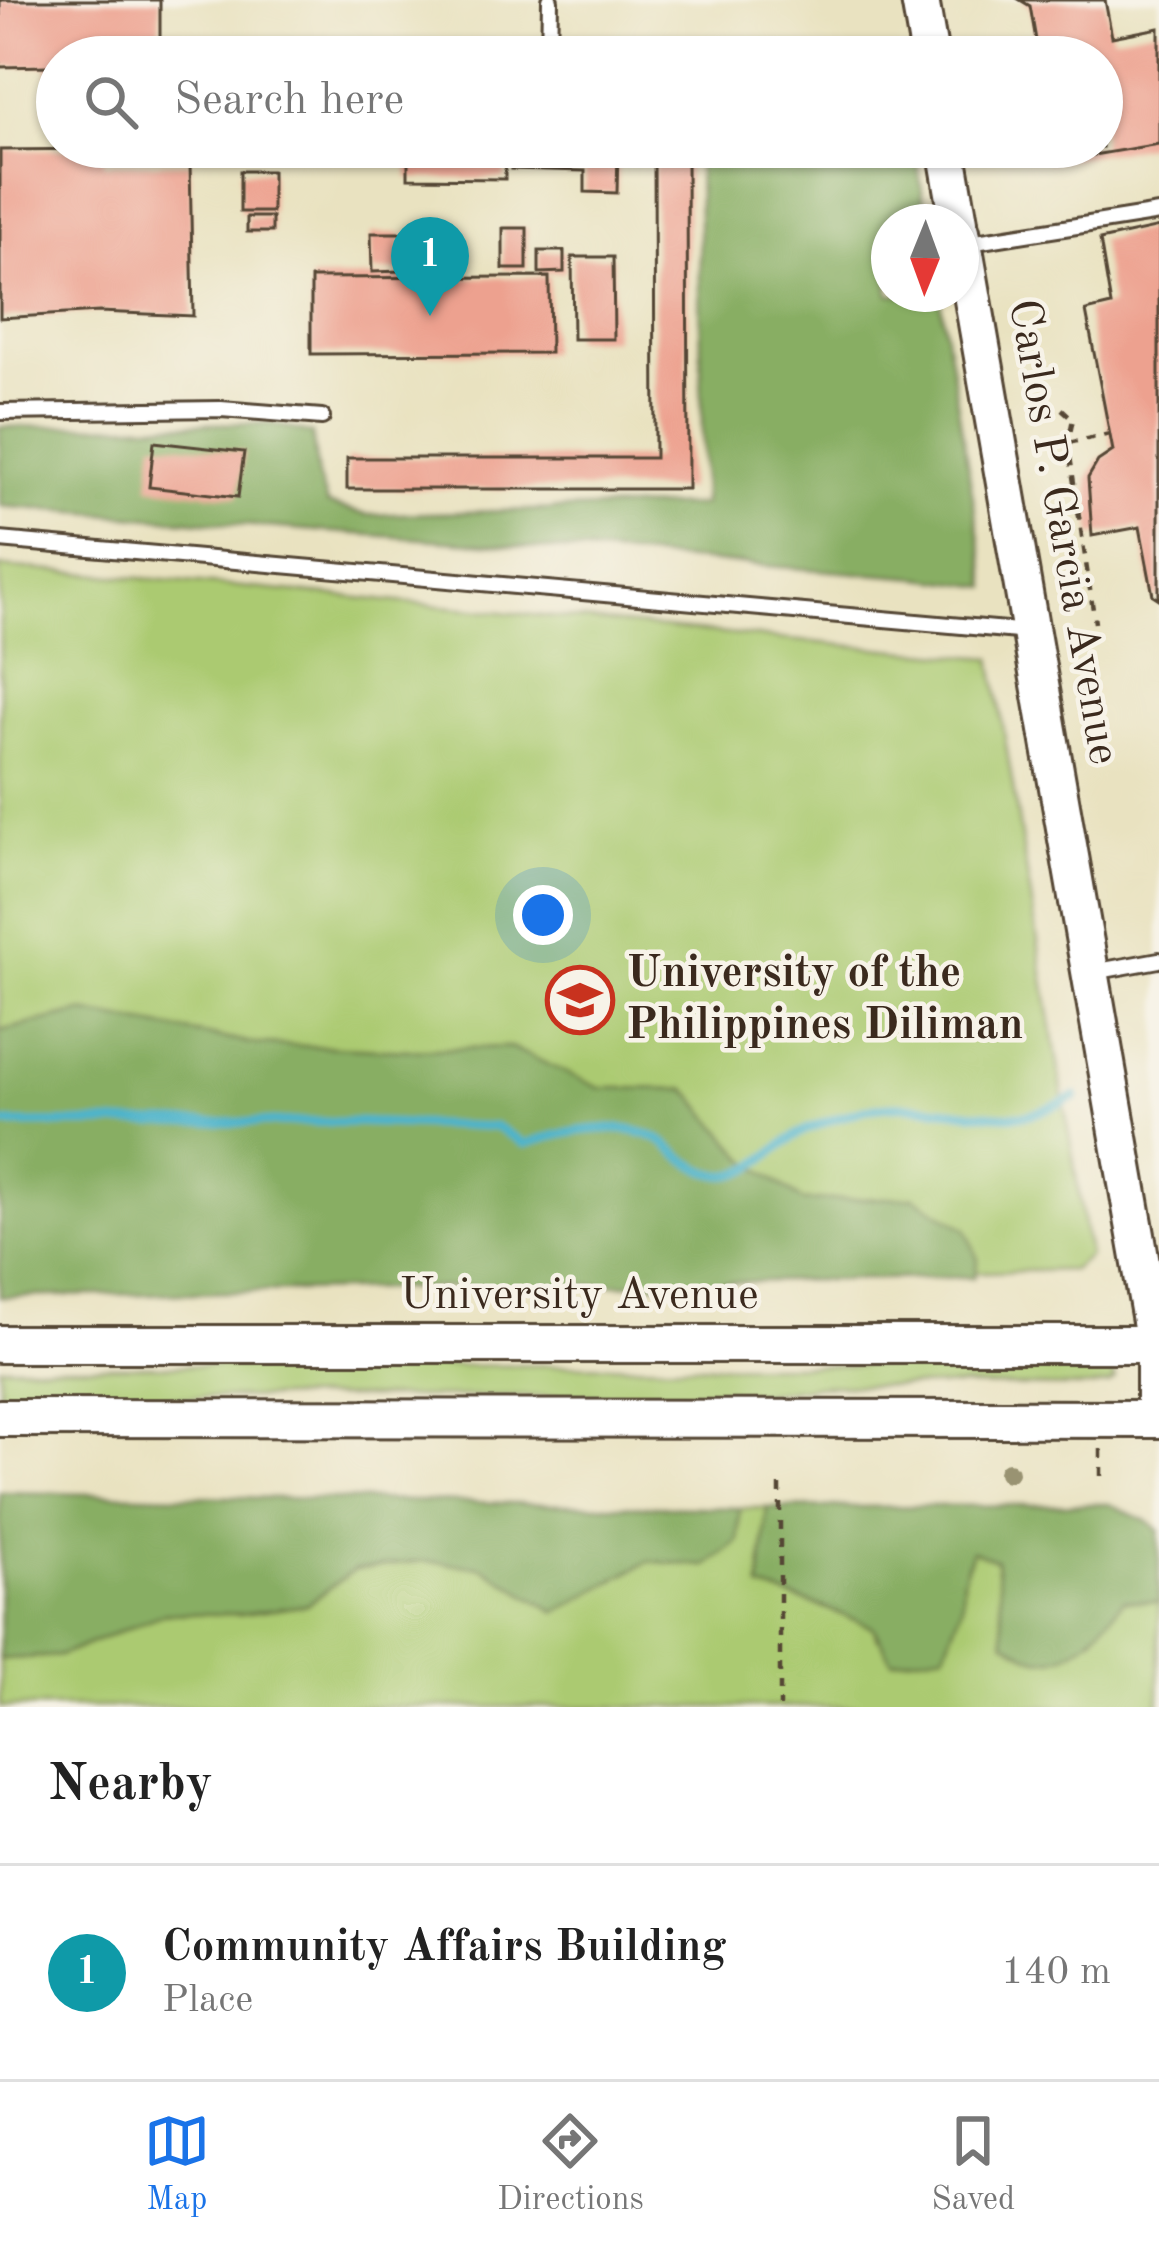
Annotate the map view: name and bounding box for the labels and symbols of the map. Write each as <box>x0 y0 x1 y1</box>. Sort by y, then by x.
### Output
north arrow <box>871 204 979 312</box>
pin: 1 <box>391 217 469 316</box>
street label: Carlos P. Garcia Avenue <box>999 296 1125 768</box>
your location <box>513 885 573 945</box>
place label: University of the Philippines Diliman <box>626 952 1024 1049</box>
school or university icon: University of the Philippines Diliman <box>545 965 615 1035</box>
street label: University Avenue <box>399 1274 759 1319</box>

